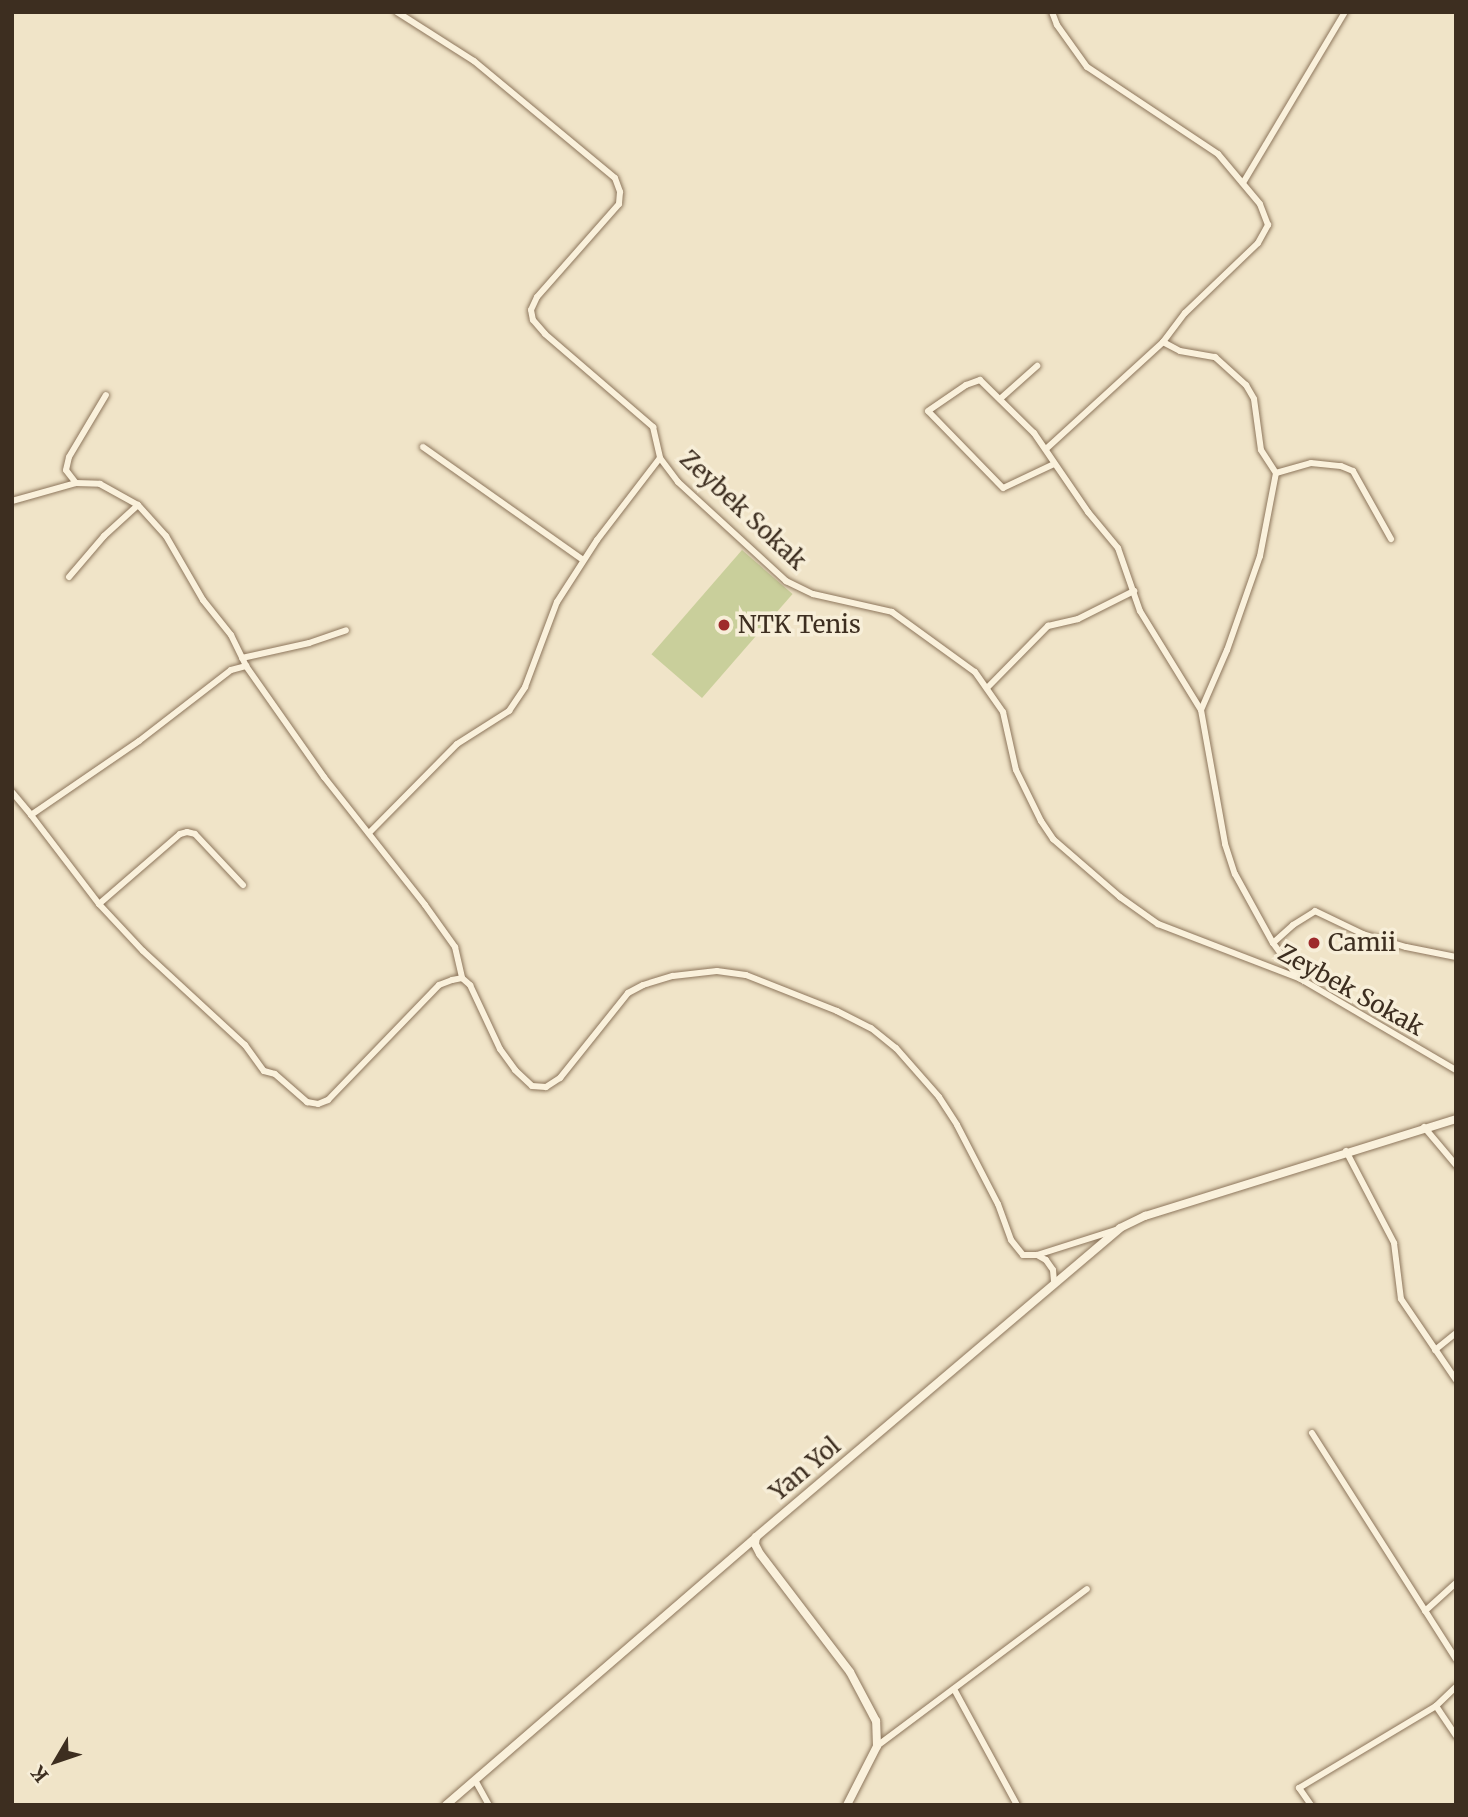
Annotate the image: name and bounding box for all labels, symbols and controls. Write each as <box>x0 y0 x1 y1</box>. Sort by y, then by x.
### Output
street label: Zeybek Sokak <box>674 444 812 576</box>
place label: NTK Tenis <box>738 611 861 639</box>
marker: NTK Tenis <box>716 617 732 633</box>
place label: Camii <box>1328 929 1396 957</box>
marker: Camii <box>1306 935 1322 951</box>
street label: Zeybek Sokak <box>1273 938 1429 1042</box>
street label: Yan Yol <box>764 1431 846 1507</box>
north arrow <box>21 1726 91 1796</box>
text: K <box>26 1761 53 1787</box>

